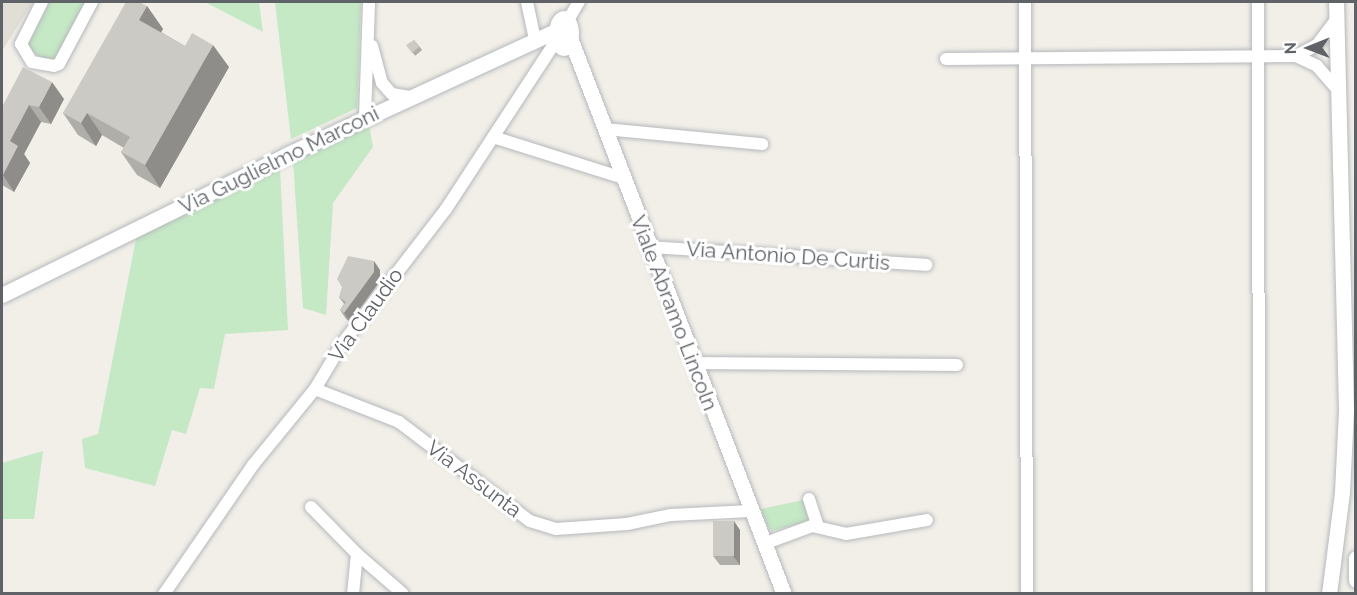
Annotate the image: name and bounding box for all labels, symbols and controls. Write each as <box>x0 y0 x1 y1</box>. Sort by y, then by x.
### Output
north arrow <box>1279 18 1339 78</box>
text: N <box>1281 42 1300 55</box>
street label: Via Guglielmo Marconi <box>175 101 383 219</box>
street label: Viale Abramo Lincoln <box>625 212 723 414</box>
street label: Via Antonio De Curtis <box>685 236 891 276</box>
street label: Via Claudio <box>324 263 408 367</box>
street label: Via Assunta <box>421 435 527 523</box>

